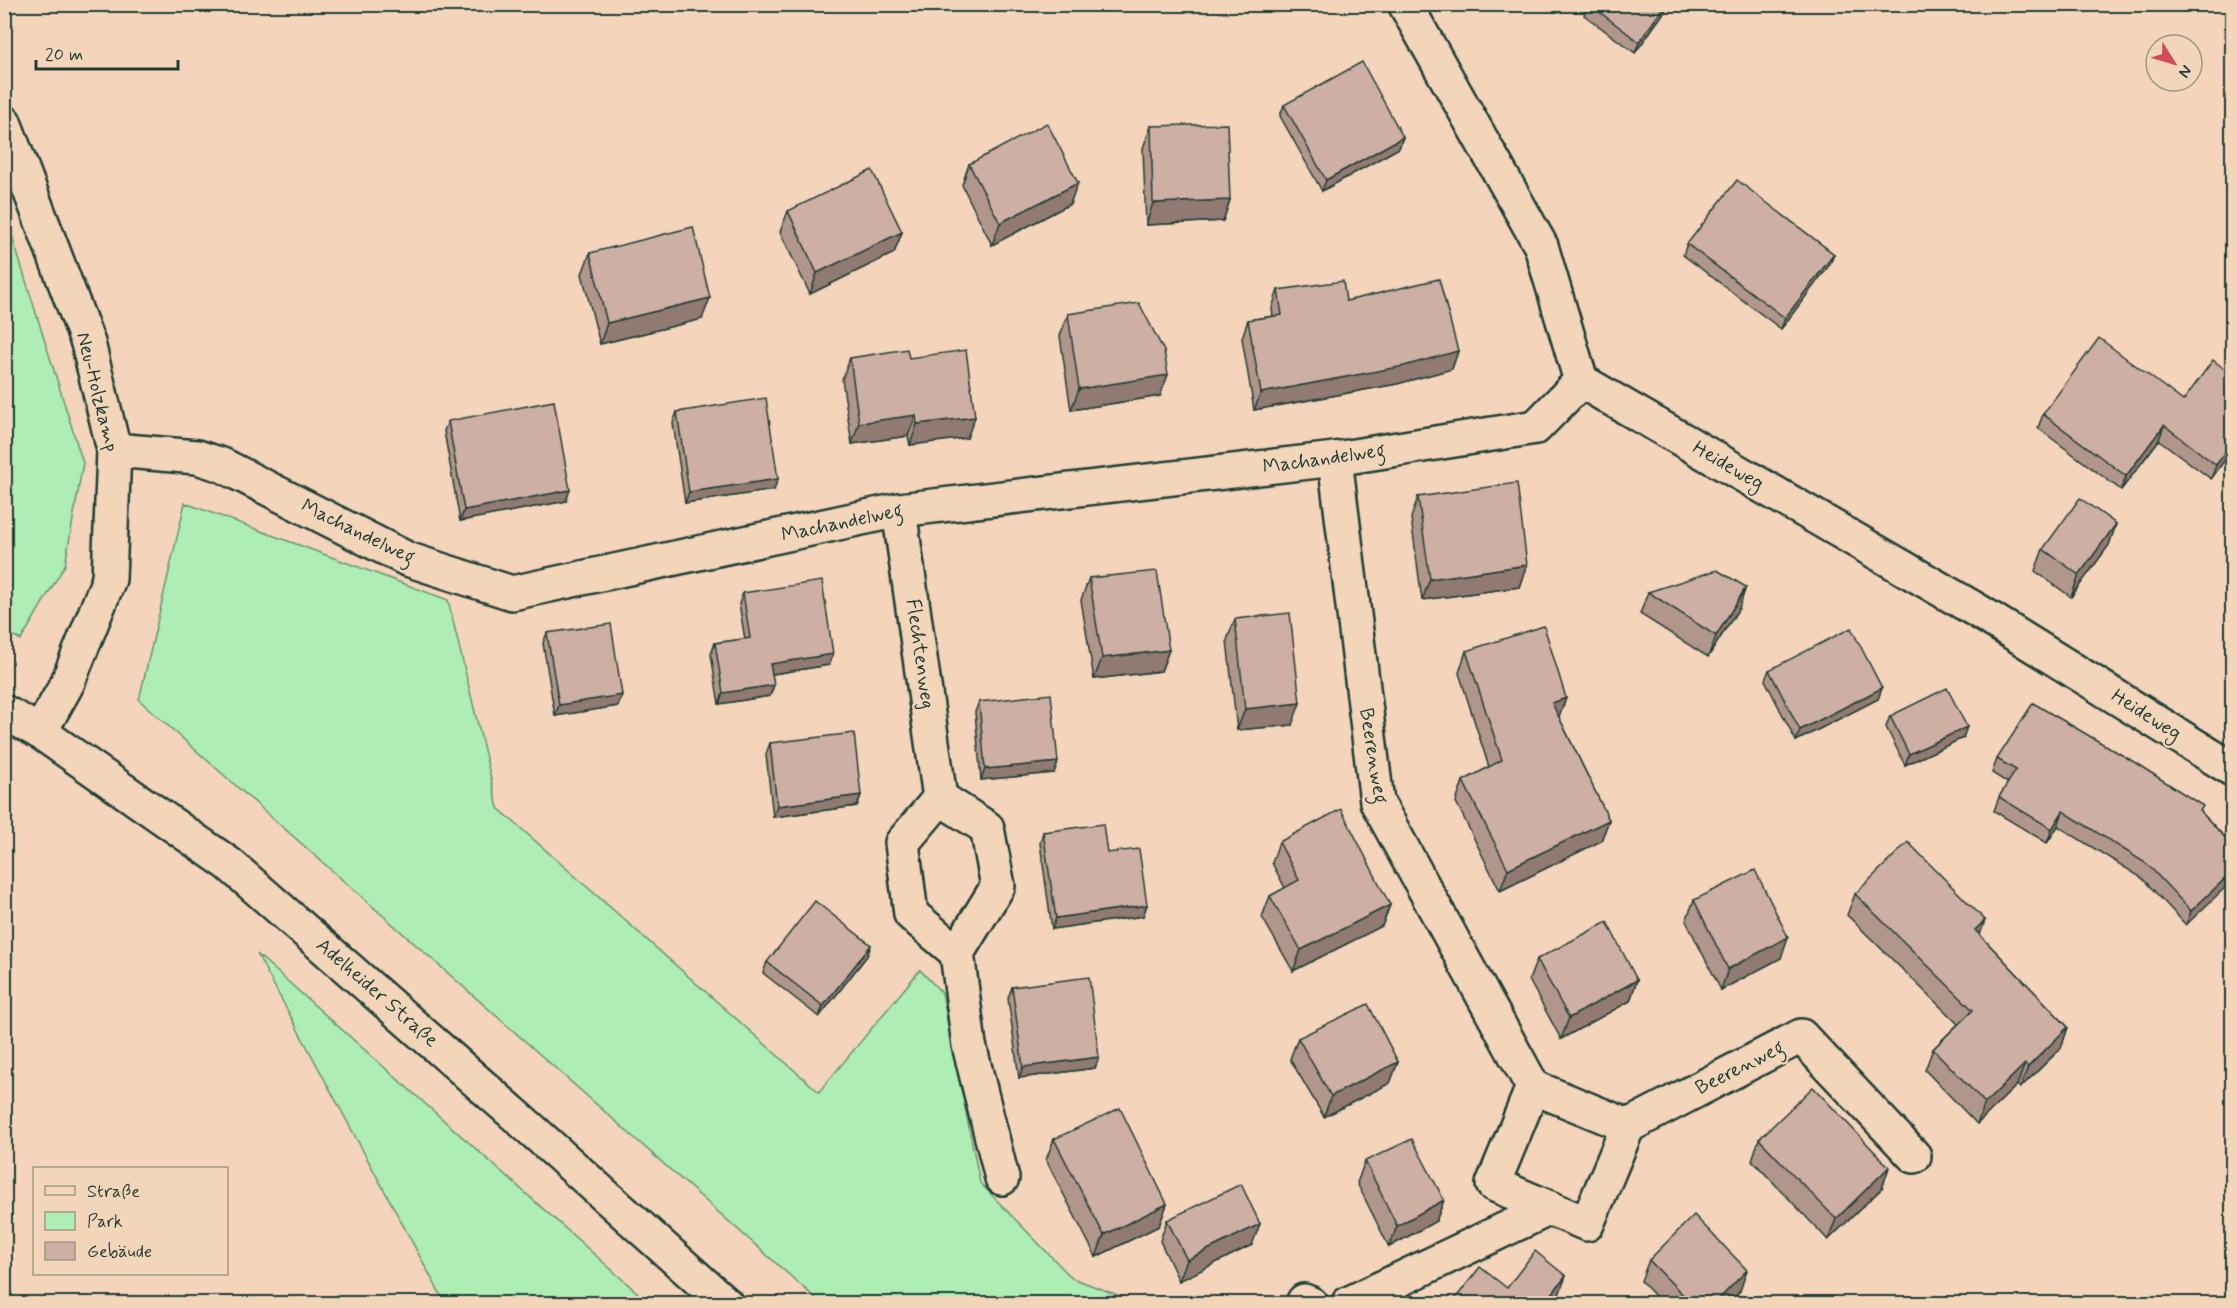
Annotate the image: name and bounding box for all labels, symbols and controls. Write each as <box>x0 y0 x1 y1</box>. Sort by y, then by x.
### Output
scale bar <box>36 33 178 71</box>
north arrow <box>2144 33 2204 93</box>
text: 20 m <box>45 43 83 67</box>
text: N <box>2173 61 2196 82</box>
street label: Neu-Holzkamp <box>69 330 125 455</box>
street label: Heideweg <box>1687 435 1769 498</box>
street label: Machandelweg <box>1261 437 1387 483</box>
street label: Machandelweg <box>296 493 419 573</box>
street label: Machandelweg <box>779 497 906 551</box>
street label: Flechtenweg <box>899 597 941 711</box>
street label: Heideweg <box>2105 683 2186 748</box>
street label: Beerenweg <box>1350 706 1394 806</box>
street label: Adelheider Straße <box>310 932 444 1054</box>
street label: Beerenweg <box>1691 1034 1790 1104</box>
legend <box>33 1167 228 1275</box>
text: Straße <box>87 1180 140 1204</box>
text: Park <box>87 1210 123 1234</box>
text: Gebäude <box>87 1240 152 1264</box>

